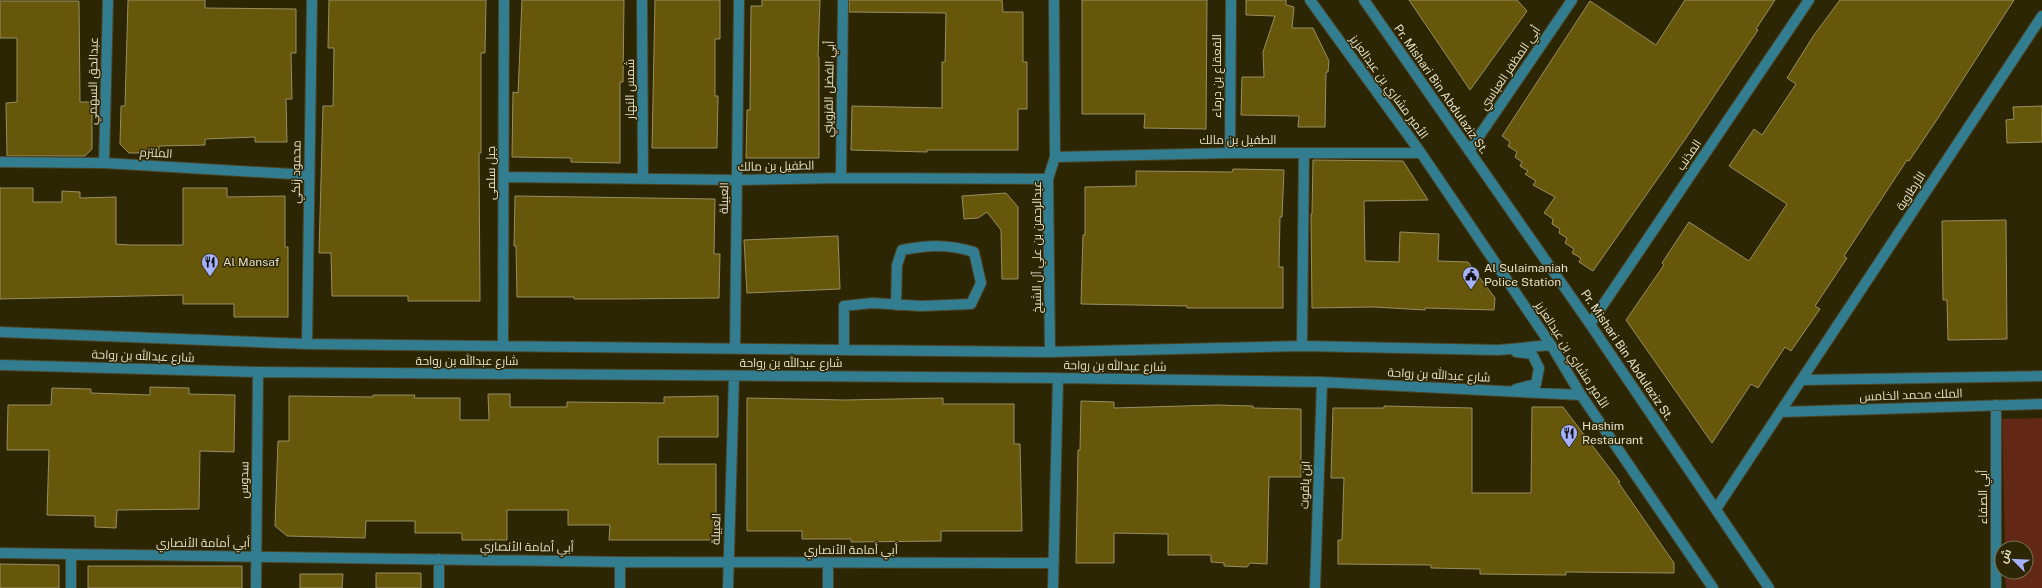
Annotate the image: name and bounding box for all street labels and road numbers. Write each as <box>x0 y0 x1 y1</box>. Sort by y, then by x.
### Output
street label: Pr. Mishari Bin Abdulaziz St. <box>1391 22 1491 156</box>
street label: أبي المظفر العباسي <box>1476 23 1546 114</box>
street label: الأمير مشاري بن عبدالعزيز <box>1344 32 1431 143</box>
street label: القعقاع بن درماء <box>1210 34 1225 118</box>
street label: عبدالحق السهمي <box>85 37 104 125</box>
street label: أبي الفضل القزويني <box>820 41 840 137</box>
street label: شمس النهار <box>623 59 637 120</box>
street label: الطفيل بن مالك <box>1200 133 1276 147</box>
street label: المذنب <box>1674 137 1704 173</box>
street label: محمود زنكي <box>288 140 307 204</box>
street label: الملتزم <box>139 145 173 162</box>
street label: جبل سلمى <box>484 146 498 200</box>
street label: الطفيل بن مالك <box>737 158 815 174</box>
street label: الأرطاوية <box>1893 169 1929 213</box>
street label: عبدالرحمن بن علي آل الشيخ <box>1030 181 1047 313</box>
street label: العبيلة <box>717 182 731 214</box>
street label: Pr. Mishari Bin Abdulaziz St. <box>1578 287 1676 423</box>
street label: الأمير مشاري بن عبدالعزيز <box>1529 298 1612 413</box>
street label: شارع عبدالله بن رواحة <box>91 346 195 366</box>
street label: شارع عبدالله بن رواحة <box>415 353 519 369</box>
street label: شارع عبدالله بن رواحة <box>739 355 843 371</box>
street label: شارع عبدالله بن رواحة <box>1063 357 1167 375</box>
street label: شارع عبدالله بن رواحة <box>1387 364 1491 386</box>
street label: الملك محمد الخامس <box>1859 386 1963 404</box>
street label: سدوس <box>237 461 251 499</box>
street label: ابن ياقوت <box>1297 461 1313 509</box>
street label: أبي الصفاء <box>1975 470 1993 524</box>
street label: العبيلة <box>708 513 724 545</box>
street label: أبي أمامة الأنصاري <box>156 535 250 553</box>
street label: أبي أمامة الأنصاري <box>480 538 574 558</box>
street label: أبي أمامة الأنصاري <box>804 542 898 560</box>

